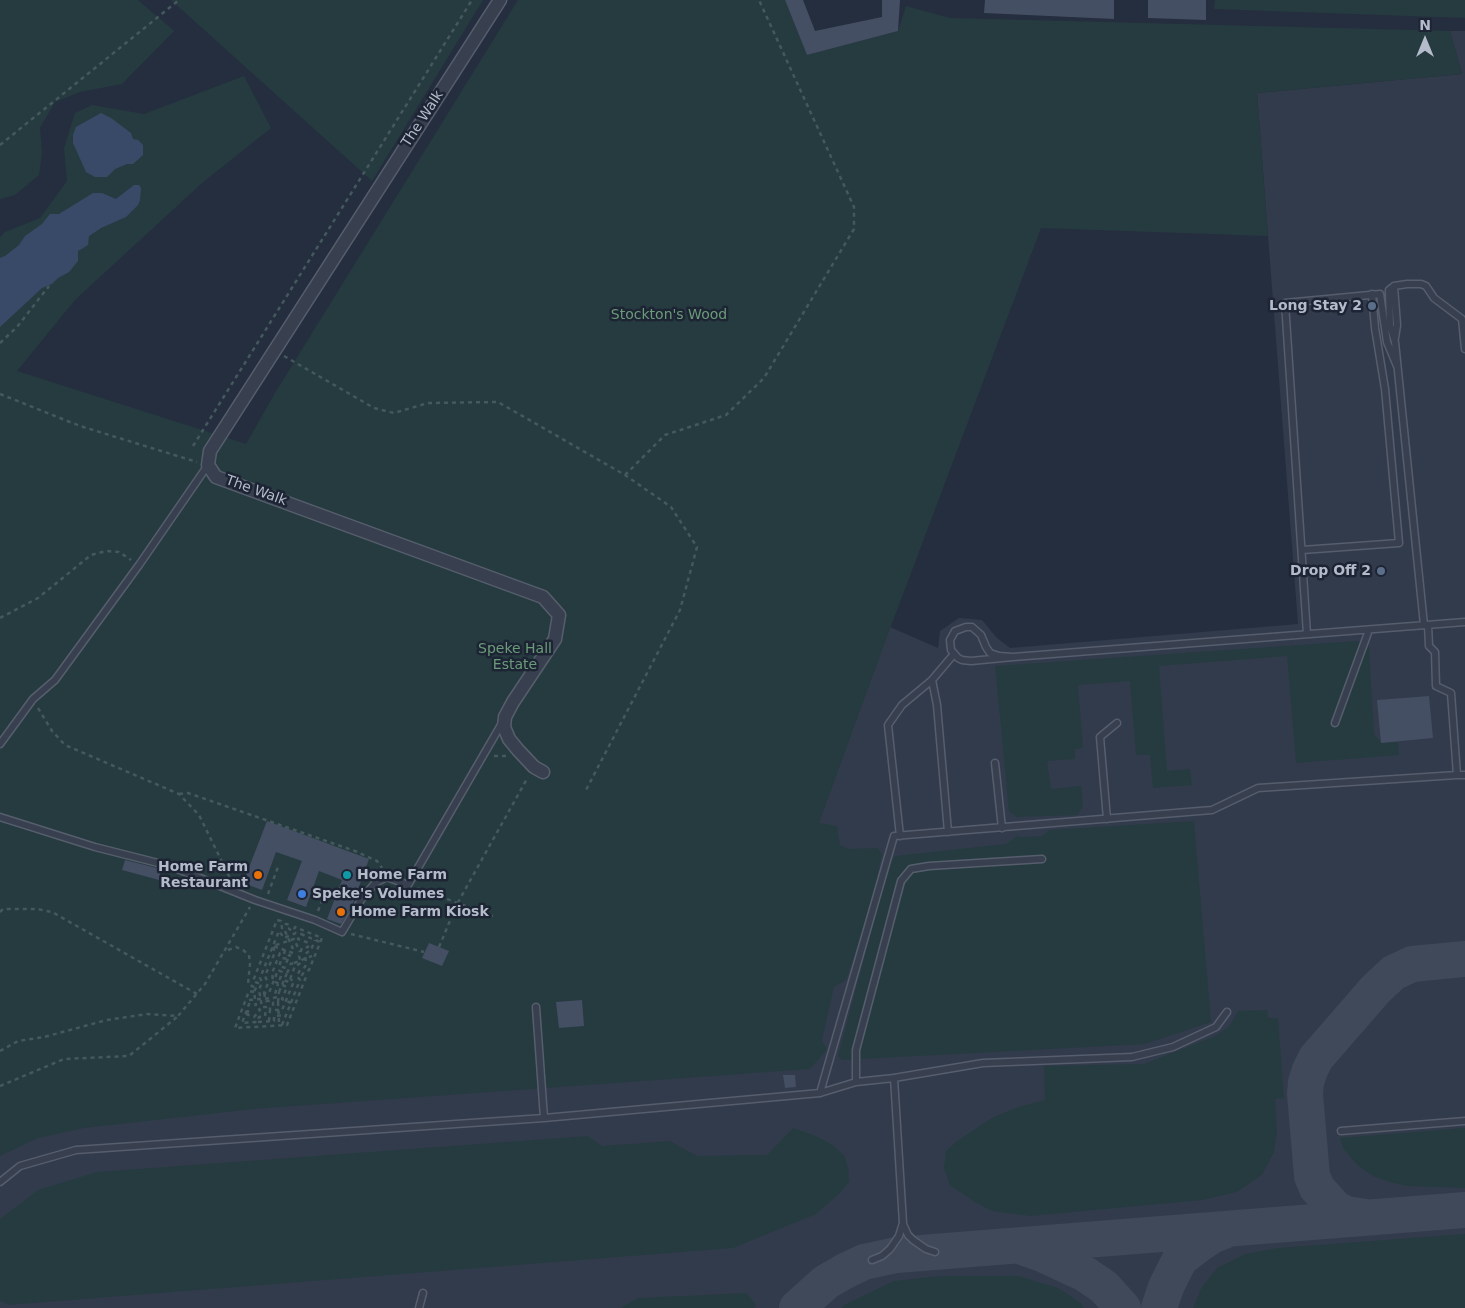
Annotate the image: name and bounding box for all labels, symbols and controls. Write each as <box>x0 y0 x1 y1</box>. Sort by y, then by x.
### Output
north arrow <box>1400 15 1450 65</box>
text: N <box>1419 17 1431 33</box>
street label: The Walk <box>399 88 447 150</box>
place label: Long Stay 2 <box>1269 298 1362 314</box>
marker: Long Stay 2 <box>1366 300 1378 312</box>
park label: Stockton's Wood <box>611 307 727 323</box>
street label: The Walk <box>223 472 289 510</box>
place label: Drop Off 2 <box>1290 563 1371 579</box>
marker: Drop Off 2 <box>1375 565 1387 577</box>
park label: Speke Hall Estate <box>478 641 552 674</box>
place label: Home Farm Restaurant <box>158 859 248 892</box>
place label: Home Farm <box>357 867 447 883</box>
marker: Home Farm Restaurant <box>252 869 264 881</box>
marker: Home Farm <box>341 869 353 881</box>
place label: Speke's Volumes <box>312 886 444 902</box>
marker: Speke's Volumes <box>296 888 308 900</box>
place label: Home Farm Kiosk <box>351 904 489 920</box>
marker: Home Farm Kiosk <box>335 906 347 918</box>

